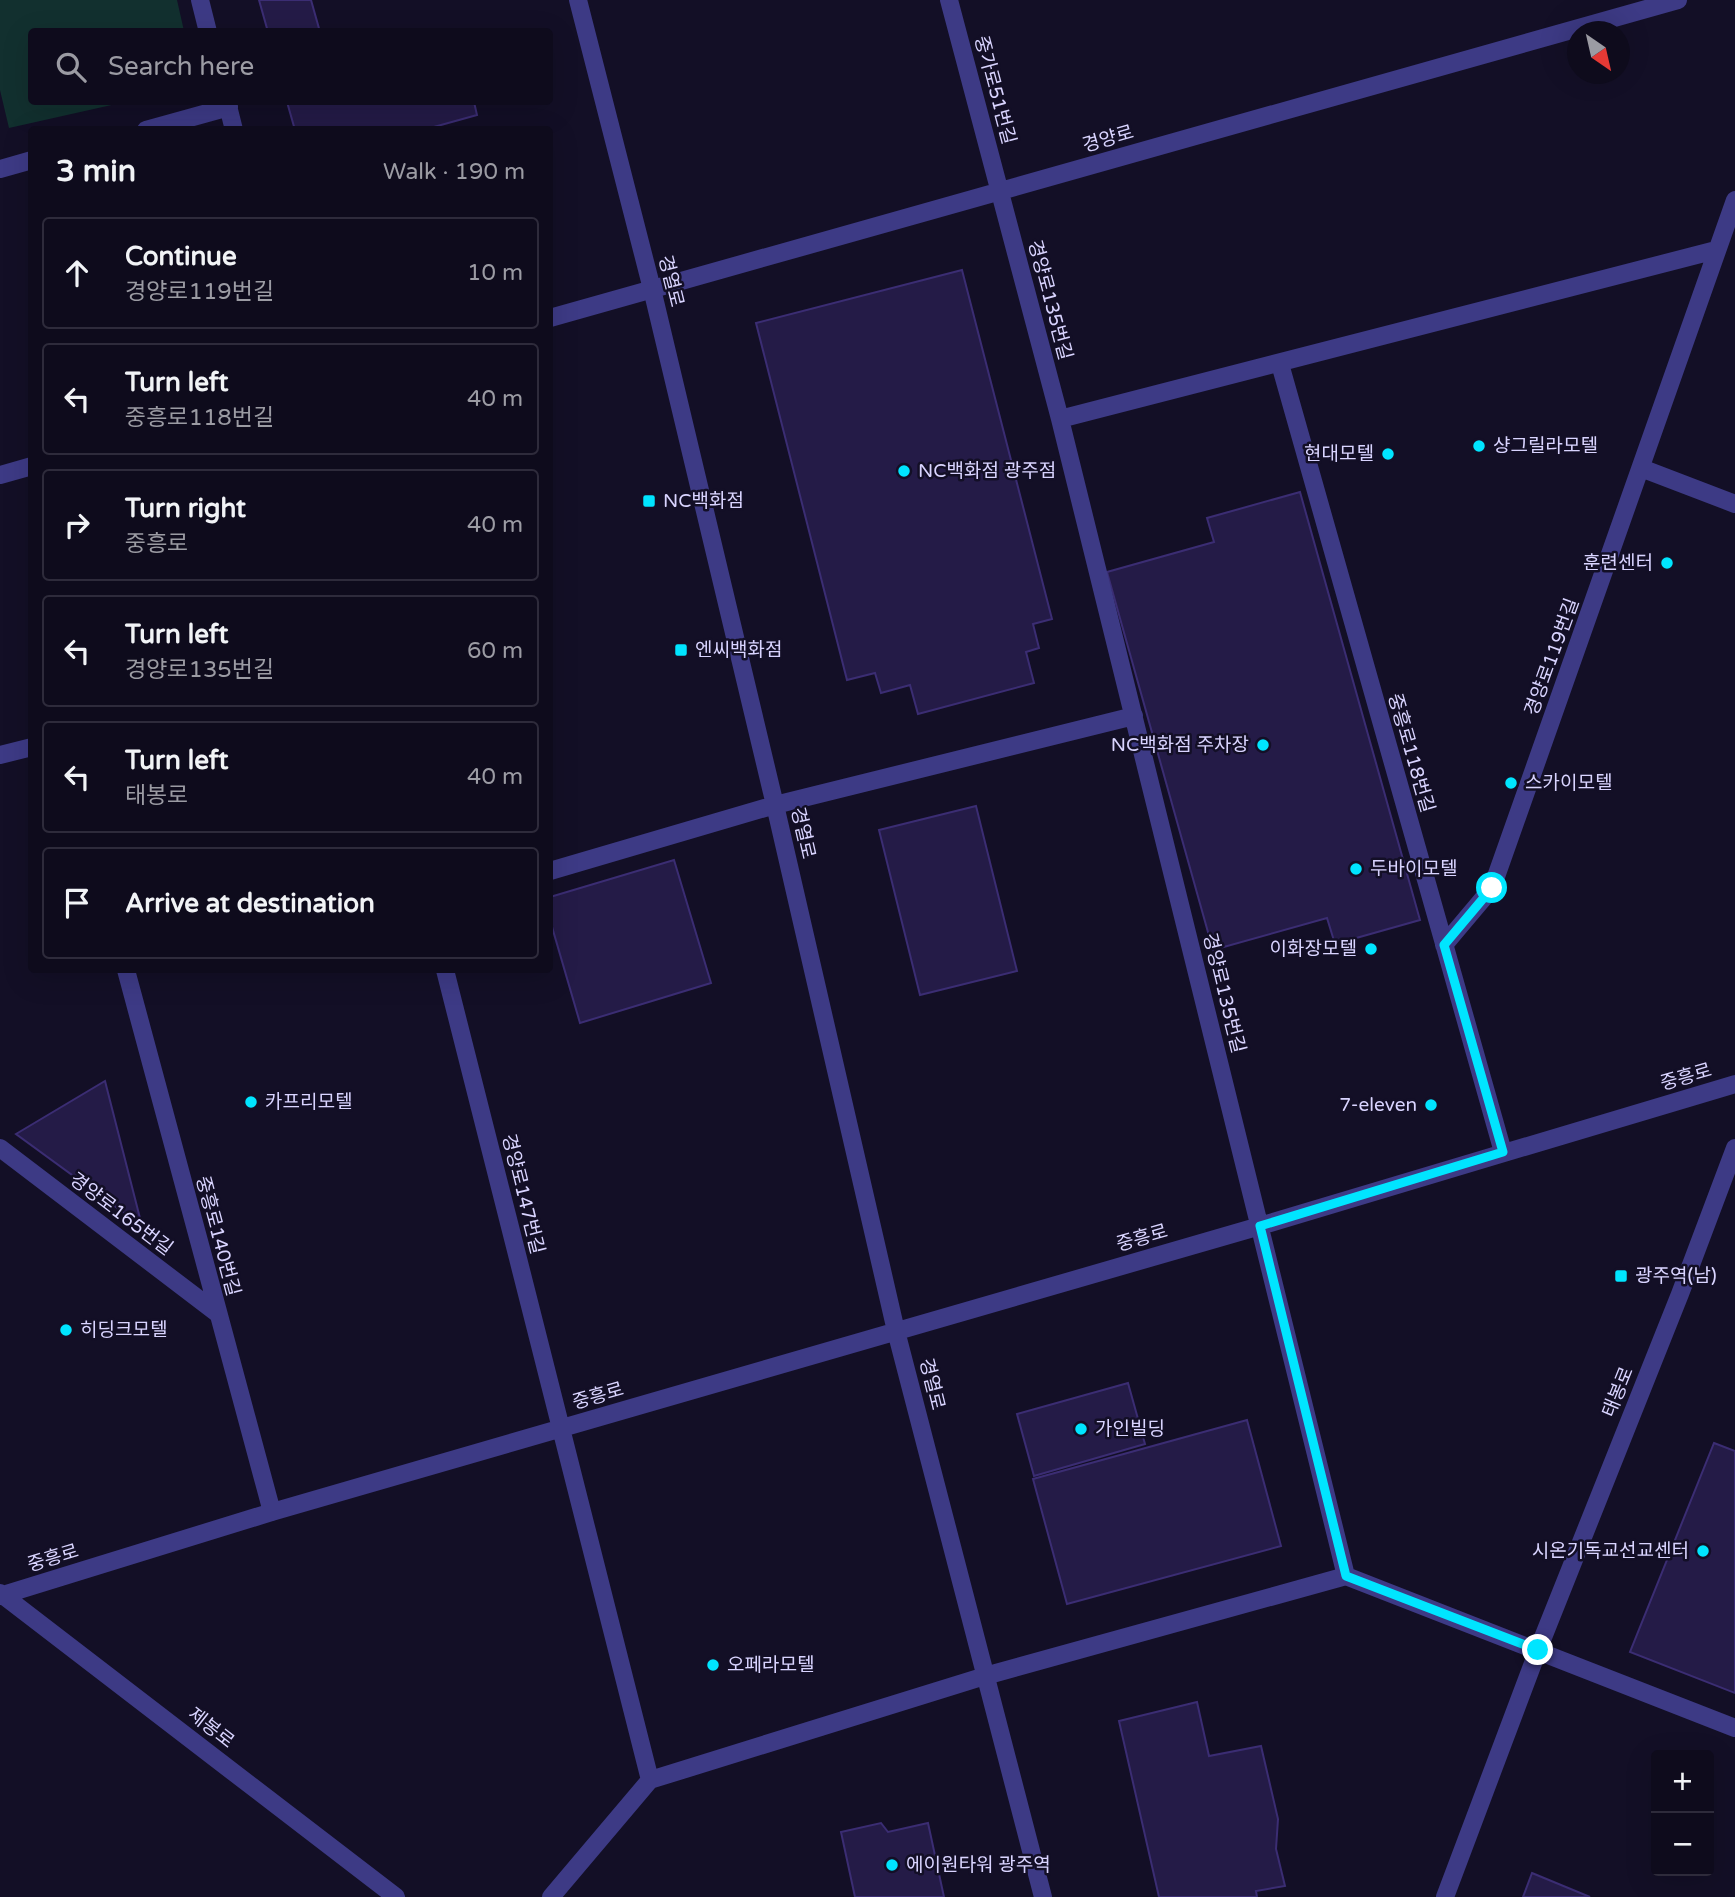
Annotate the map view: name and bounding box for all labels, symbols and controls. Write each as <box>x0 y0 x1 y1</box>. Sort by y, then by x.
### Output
north arrow <box>1567 21 1630 84</box>
search box <box>28 28 553 105</box>
street label: 중가로51번길 <box>970 33 1020 147</box>
icon: search <box>52 48 90 86</box>
text: Search here <box>108 51 254 82</box>
street label: 경양로 <box>1080 121 1136 157</box>
text: 3 min <box>56 153 136 190</box>
text: Walk · 190 m <box>383 158 525 186</box>
street label: 경양로135번길 <box>1023 238 1077 362</box>
text: Continue <box>125 241 237 272</box>
street label: 경열로 <box>654 253 688 309</box>
icon: ahead <box>58 254 96 292</box>
text: 10 m <box>467 259 523 287</box>
text: 경양로119번길 <box>125 278 274 306</box>
text: Turn left <box>125 367 228 398</box>
icon: left <box>58 380 96 418</box>
text: 40 m <box>467 385 523 413</box>
text: 중흥로118번길 <box>125 404 274 432</box>
place label: 샹그릴라모텔 <box>1493 435 1598 457</box>
marker: 샹그릴라모텔 <box>1471 438 1487 454</box>
place label: 현대모텔 <box>1304 443 1374 465</box>
marker: 현대모텔 <box>1380 446 1396 462</box>
place label: NC백화점 광주점 <box>918 460 1056 482</box>
marker: NC백화점 광주점 <box>896 463 912 479</box>
place label: NC백화점 <box>663 490 744 512</box>
text: Turn right <box>125 493 246 524</box>
marker: NC백화점 <box>641 493 657 509</box>
icon: right <box>58 506 96 544</box>
text: 40 m <box>467 511 523 539</box>
text: 중흥로 <box>125 530 188 558</box>
place label: 훈련센터 <box>1583 552 1653 574</box>
marker: 훈련센터 <box>1659 555 1675 571</box>
street label: 경양로119번길 <box>1521 595 1583 719</box>
text: Turn left <box>125 619 228 650</box>
icon: left <box>58 632 96 670</box>
text: 60 m <box>467 637 523 665</box>
place label: 엔씨백화점 <box>695 639 782 661</box>
marker: 엔씨백화점 <box>673 642 689 658</box>
text: 경양로135번길 <box>125 656 274 684</box>
street label: 중흥로118번길 <box>1383 691 1439 815</box>
place label: NC백화점 주차장 <box>1111 734 1249 756</box>
marker: NC백화점 주차장 <box>1255 737 1271 753</box>
text: Turn left <box>125 745 228 776</box>
icon: left <box>58 758 96 796</box>
text: 40 m <box>467 763 523 791</box>
place label: 스카이모텔 <box>1525 772 1612 794</box>
marker: 스카이모텔 <box>1503 775 1519 791</box>
text: 태봉로 <box>125 782 188 810</box>
street label: 경열로 <box>786 805 820 861</box>
place label: 두바이모텔 <box>1370 858 1457 880</box>
marker: 두바이모텔 <box>1348 861 1364 877</box>
route start <box>1476 872 1507 903</box>
icon: arrive <box>58 884 96 922</box>
text: Arrive at destination <box>125 888 375 919</box>
street label: 경양로135번길 <box>1198 931 1250 1055</box>
place label: 이화장모텔 <box>1270 938 1357 960</box>
marker: 이화장모텔 <box>1363 941 1379 957</box>
street label: 중흥로 <box>1658 1059 1714 1095</box>
place label: 카프리모텔 <box>265 1091 352 1113</box>
marker: 카프리모텔 <box>243 1094 259 1110</box>
place label: 7-eleven <box>1339 1094 1417 1116</box>
marker: 7-eleven <box>1423 1097 1439 1113</box>
street label: 경양로147번길 <box>497 1132 549 1256</box>
street label: 경양로165번길 <box>65 1168 177 1260</box>
street label: 중흥로140번길 <box>191 1174 245 1298</box>
street label: 중흥로 <box>1114 1220 1170 1256</box>
place label: 광주역(남) <box>1635 1265 1717 1287</box>
marker: 광주역(남) <box>1613 1268 1629 1284</box>
place label: 히딩크모텔 <box>80 1319 167 1341</box>
marker: 히딩크모텔 <box>58 1322 74 1338</box>
street label: 경열로 <box>915 1356 949 1412</box>
street label: 태봉로 <box>1598 1364 1638 1420</box>
street label: 중흥로 <box>570 1378 626 1414</box>
place label: 가인빌딩 <box>1095 1418 1165 1440</box>
marker: 가인빌딩 <box>1073 1421 1089 1437</box>
street label: 중흥로 <box>25 1540 81 1576</box>
place label: 시온기독교선교센터 <box>1532 1540 1689 1562</box>
marker: 시온기독교선교센터 <box>1695 1543 1711 1559</box>
route end <box>1522 1634 1553 1665</box>
place label: 오페라모텔 <box>727 1654 814 1676</box>
marker: 오페라모텔 <box>705 1657 721 1673</box>
street label: 제봉로 <box>184 1703 238 1753</box>
map controls <box>1651 1750 1714 1876</box>
button: + <box>1651 1750 1714 1813</box>
button: − <box>1651 1813 1714 1876</box>
place label: 에이원타워 광주역 <box>906 1854 1051 1876</box>
marker: 에이원타워 광주역 <box>884 1857 900 1873</box>

